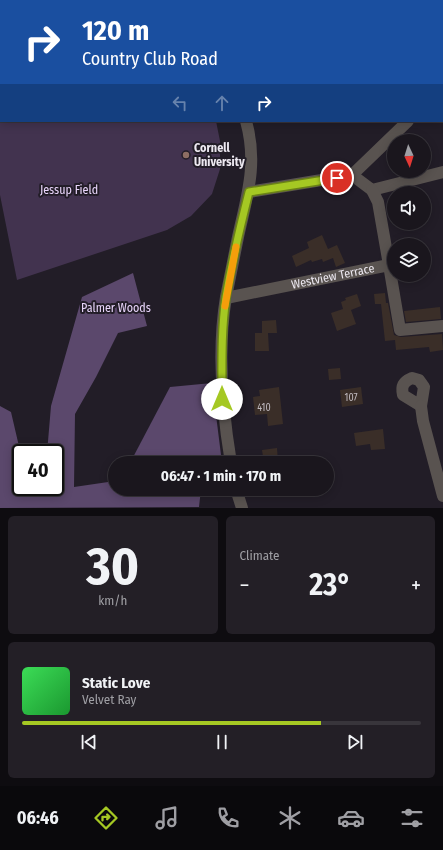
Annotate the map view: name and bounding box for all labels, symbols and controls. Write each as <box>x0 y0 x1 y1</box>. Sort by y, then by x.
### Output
text: 120 m <box>82 14 149 47</box>
icon: right <box>16 16 68 68</box>
text: Country Club Road <box>82 48 218 70</box>
icon: left <box>169 92 191 114</box>
icon: ahead <box>211 92 233 114</box>
icon: right <box>253 92 275 114</box>
north arrow <box>387 134 431 178</box>
map controls <box>387 134 431 282</box>
place label: Cornell University <box>194 141 245 169</box>
marker: Cornell University <box>181 150 191 160</box>
pin <box>320 161 354 195</box>
icon: arrive <box>326 167 348 189</box>
park label: Jessup Field <box>40 183 98 197</box>
button: sound <box>387 186 431 230</box>
button: layers <box>387 238 431 282</box>
street label: Westview Terrace <box>290 261 376 292</box>
park label: Palmer Woods <box>81 301 151 315</box>
position arrow <box>201 378 243 420</box>
house number: 107 <box>345 392 357 404</box>
house number: 410 <box>257 402 271 414</box>
speed limit sign: 40 <box>12 444 64 496</box>
text: 06:47 · 1 min · 170 m <box>161 467 281 485</box>
text: 30 <box>86 535 139 598</box>
text: Climate <box>240 548 280 563</box>
text: 23° <box>309 567 351 603</box>
text: − <box>240 572 249 599</box>
text: + <box>411 572 421 599</box>
text: km/h <box>98 593 127 608</box>
text: Static Love <box>82 674 150 692</box>
text: Velvet Ray <box>82 692 136 707</box>
icon: previous <box>78 731 100 753</box>
icon: pause <box>211 731 233 753</box>
icon: next <box>344 731 366 753</box>
icon: directions <box>92 804 120 832</box>
icon: music <box>153 804 181 832</box>
icon: phone <box>214 804 242 832</box>
icon: climate <box>276 804 304 832</box>
icon: car <box>337 804 365 832</box>
icon: filters <box>398 804 426 832</box>
text: 06:46 <box>17 807 59 829</box>

